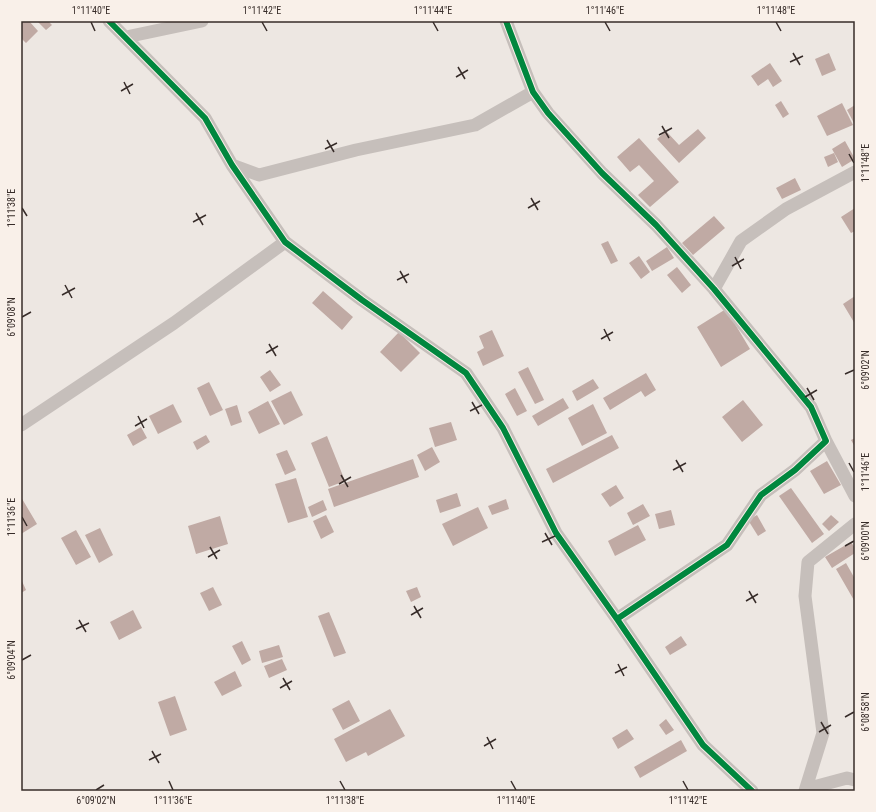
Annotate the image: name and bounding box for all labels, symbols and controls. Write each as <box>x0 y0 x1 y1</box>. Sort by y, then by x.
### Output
text: 1°11'40"E <box>72 5 110 16</box>
text: 1°11'42"E <box>243 5 281 16</box>
text: 1°11'44"E <box>414 5 452 16</box>
text: 1°11'46"E <box>586 5 624 16</box>
text: 1°11'48"E <box>757 5 795 16</box>
text: 1°11'48"E <box>860 144 871 182</box>
text: 1°11'38"E <box>6 189 17 227</box>
text: 6°09'08"N <box>6 297 17 337</box>
text: 6°09'02"N <box>860 350 871 390</box>
text: 1°11'46"E <box>860 453 871 491</box>
text: 1°11'36"E <box>6 498 17 536</box>
text: 6°09'00"N <box>860 521 871 561</box>
text: 6°09'04"N <box>6 640 17 680</box>
text: 6°08'58"N <box>860 692 871 732</box>
text: 6°09'02"N <box>76 795 116 806</box>
text: 1°11'36"E <box>154 795 192 806</box>
text: 1°11'38"E <box>326 795 364 806</box>
text: 1°11'40"E <box>497 795 535 806</box>
text: 1°11'42"E <box>669 795 707 806</box>

